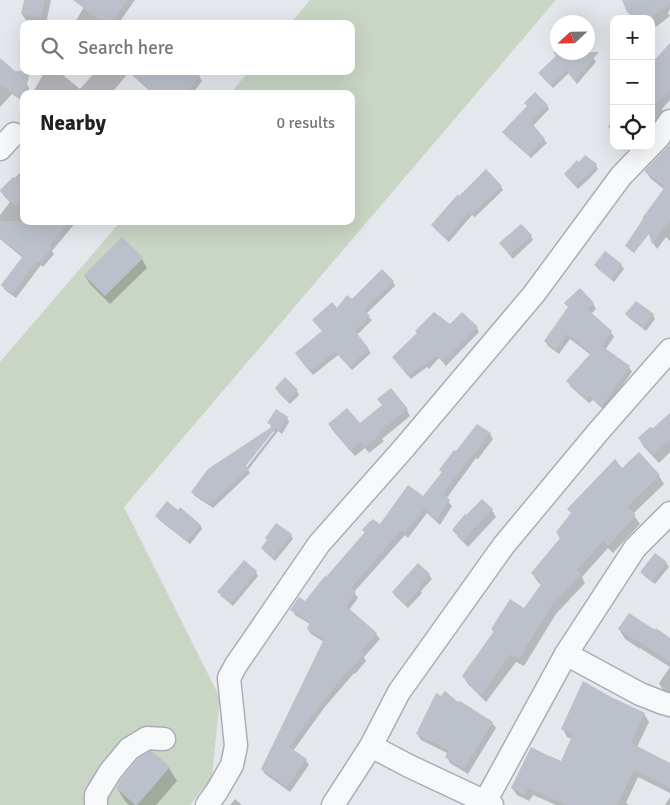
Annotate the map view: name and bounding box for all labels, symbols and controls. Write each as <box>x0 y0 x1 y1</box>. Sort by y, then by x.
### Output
north arrow <box>550 15 595 60</box>
map controls <box>610 15 655 150</box>
button: + <box>610 15 655 60</box>
search box <box>20 20 355 75</box>
icon: search <box>38 34 66 62</box>
text: Search here <box>78 36 174 60</box>
button: − <box>610 60 655 105</box>
button: locate <box>610 105 655 150</box>
text: Nearby <box>40 110 106 136</box>
text: 0 results <box>276 113 335 133</box>

